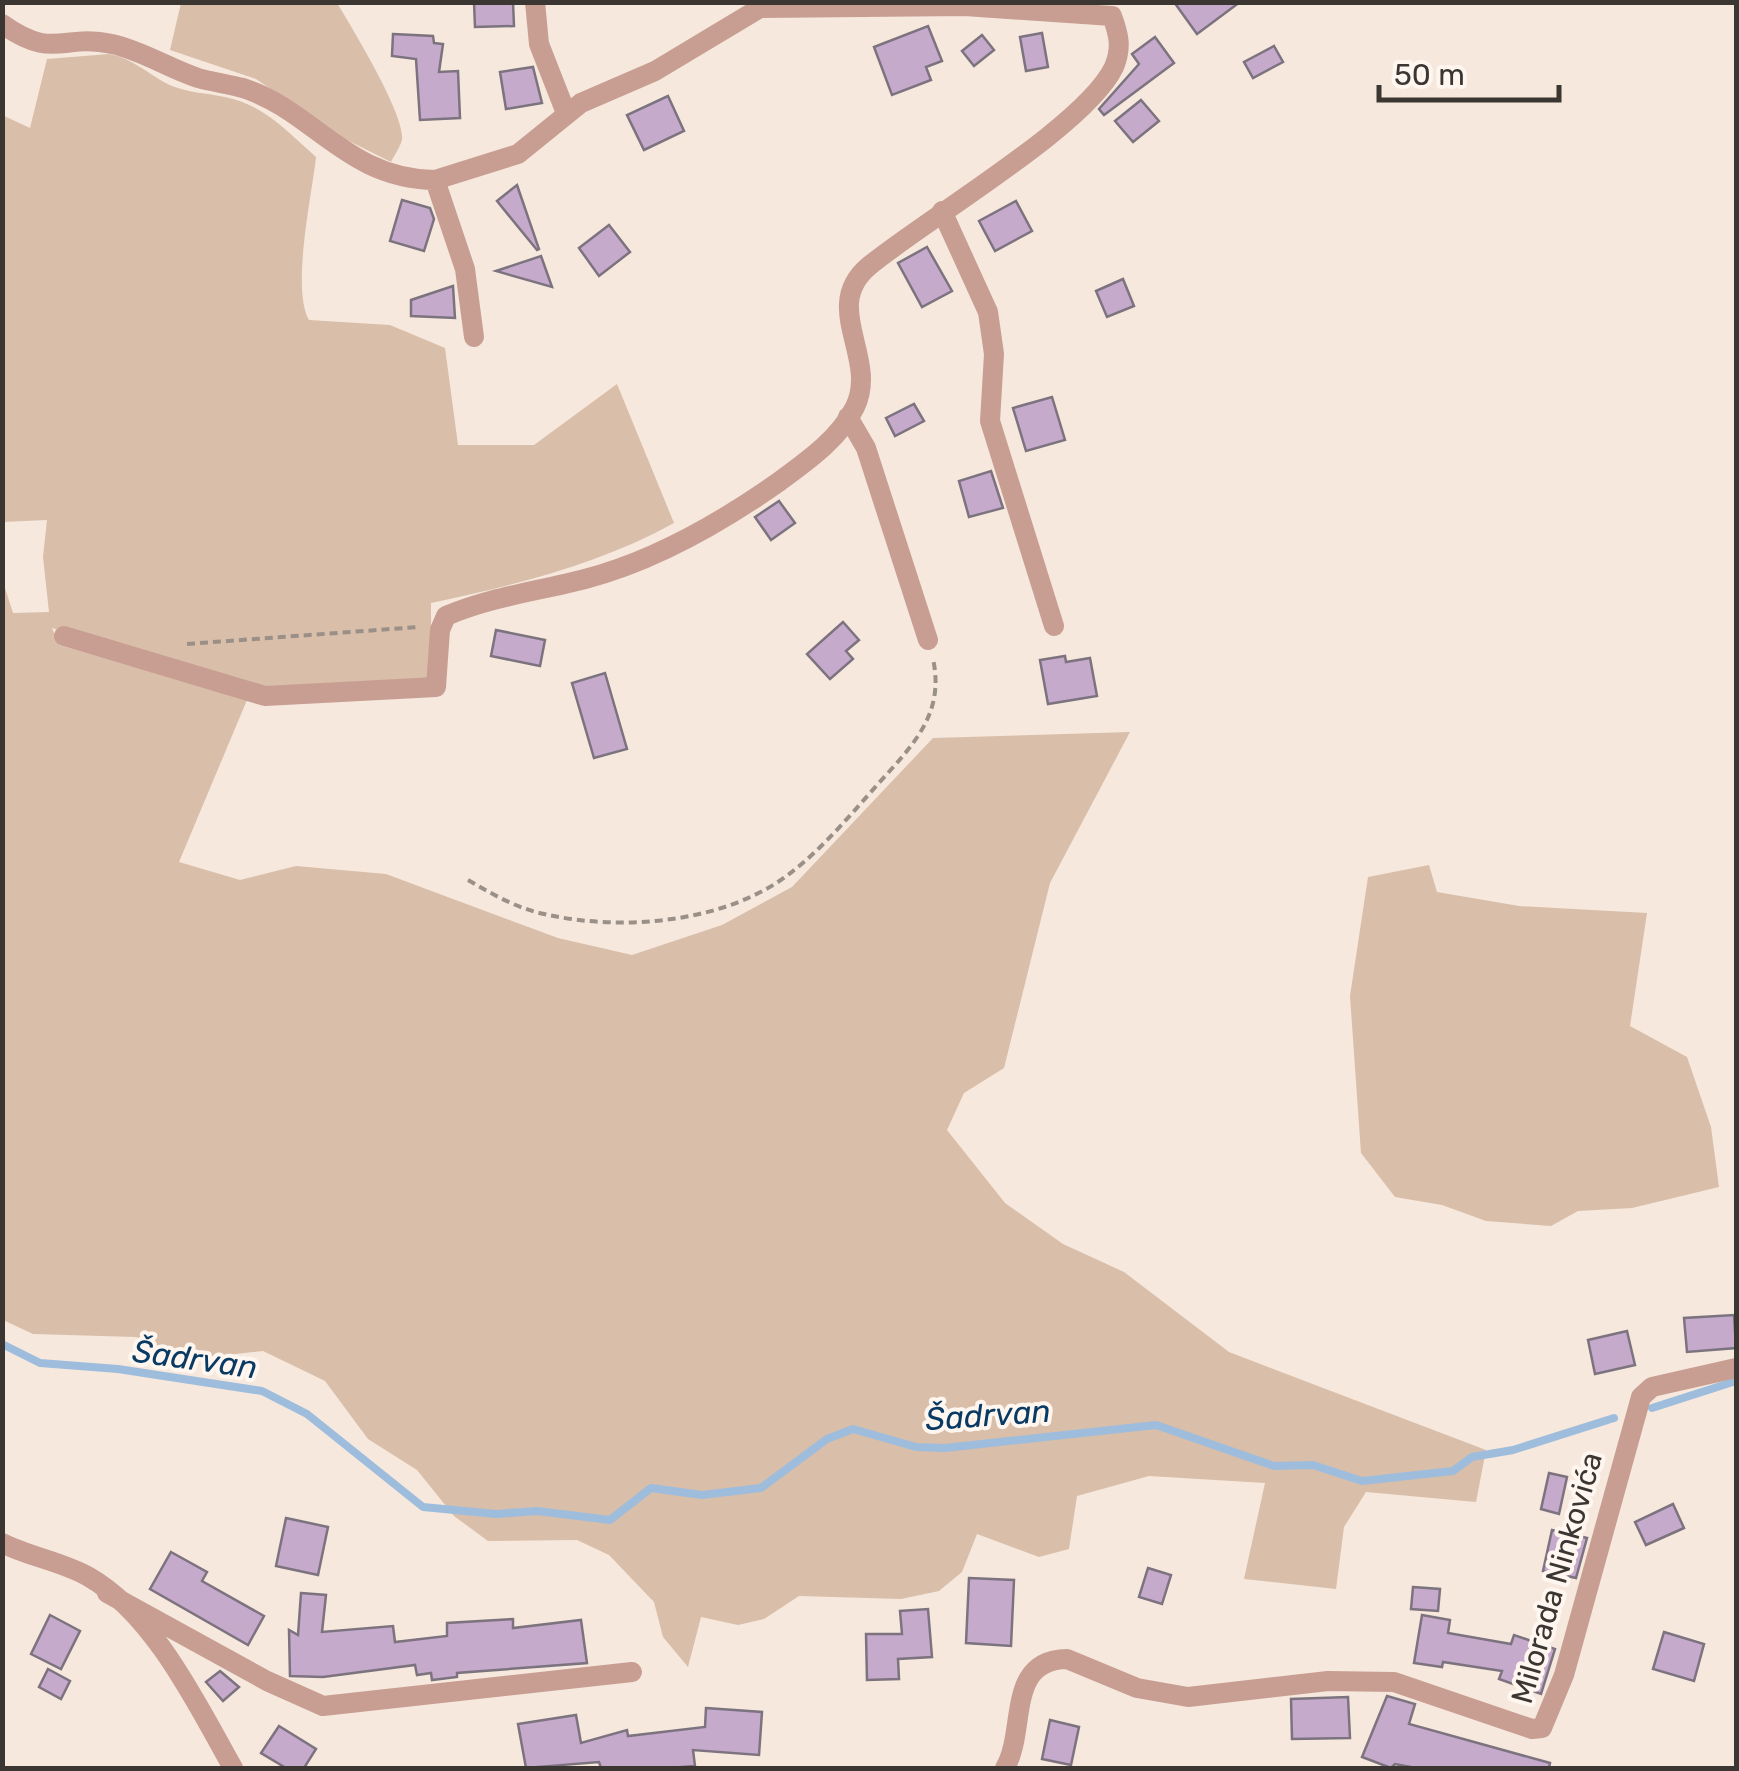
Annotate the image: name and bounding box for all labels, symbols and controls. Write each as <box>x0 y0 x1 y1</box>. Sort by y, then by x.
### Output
scale bar <box>1379 40 1559 102</box>
text: 50 m <box>1394 57 1465 93</box>
water label: Šadrvan <box>130 1331 260 1387</box>
water label: Šadrvan <box>924 1392 1052 1438</box>
street label: Milorada Ninkovića <box>1504 1448 1610 1708</box>

